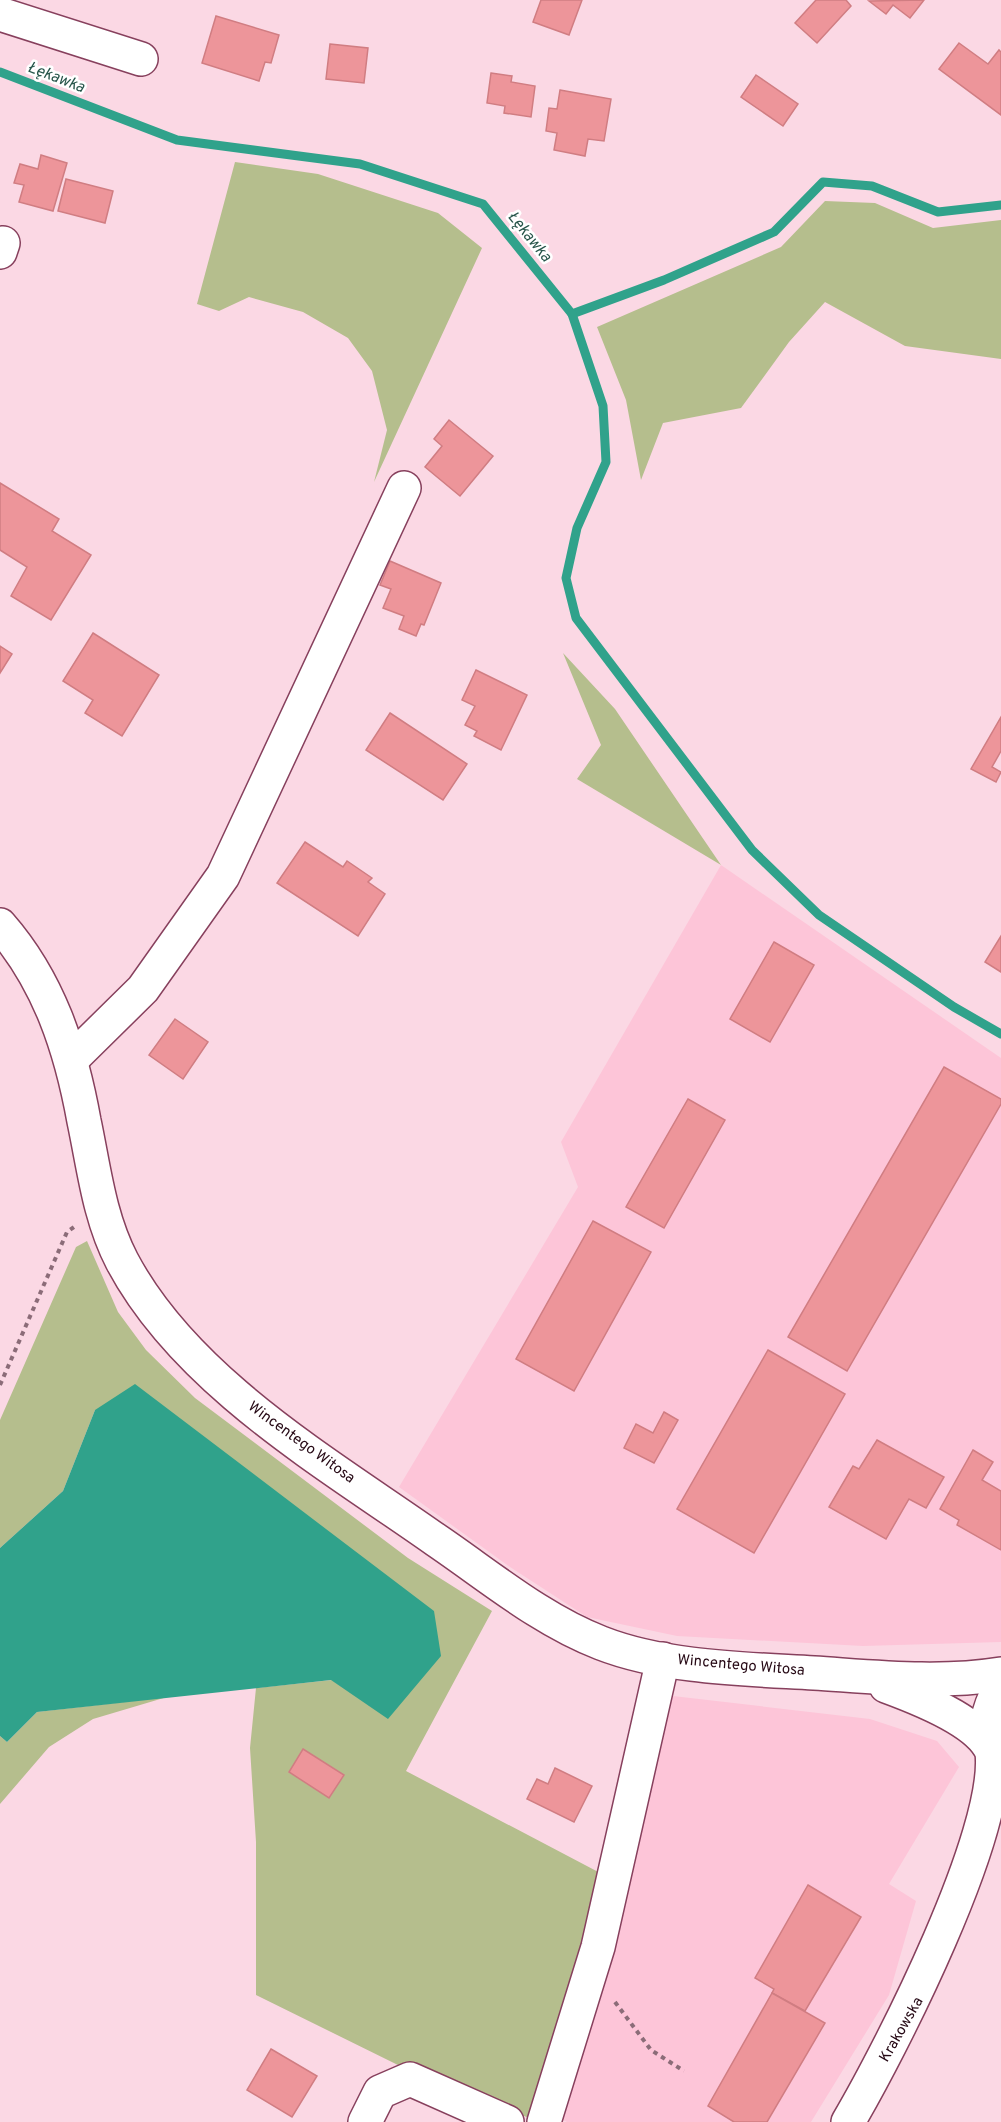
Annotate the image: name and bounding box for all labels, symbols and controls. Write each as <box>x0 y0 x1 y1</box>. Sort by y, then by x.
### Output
water label: Łękawka <box>25 58 88 98</box>
water label: Łękawka <box>503 208 556 267</box>
street label: Wincentego Witosa <box>244 1398 358 1488</box>
street label: Wincentego Witosa <box>676 1651 806 1681</box>
street label: Krakowska <box>876 1994 928 2066</box>

